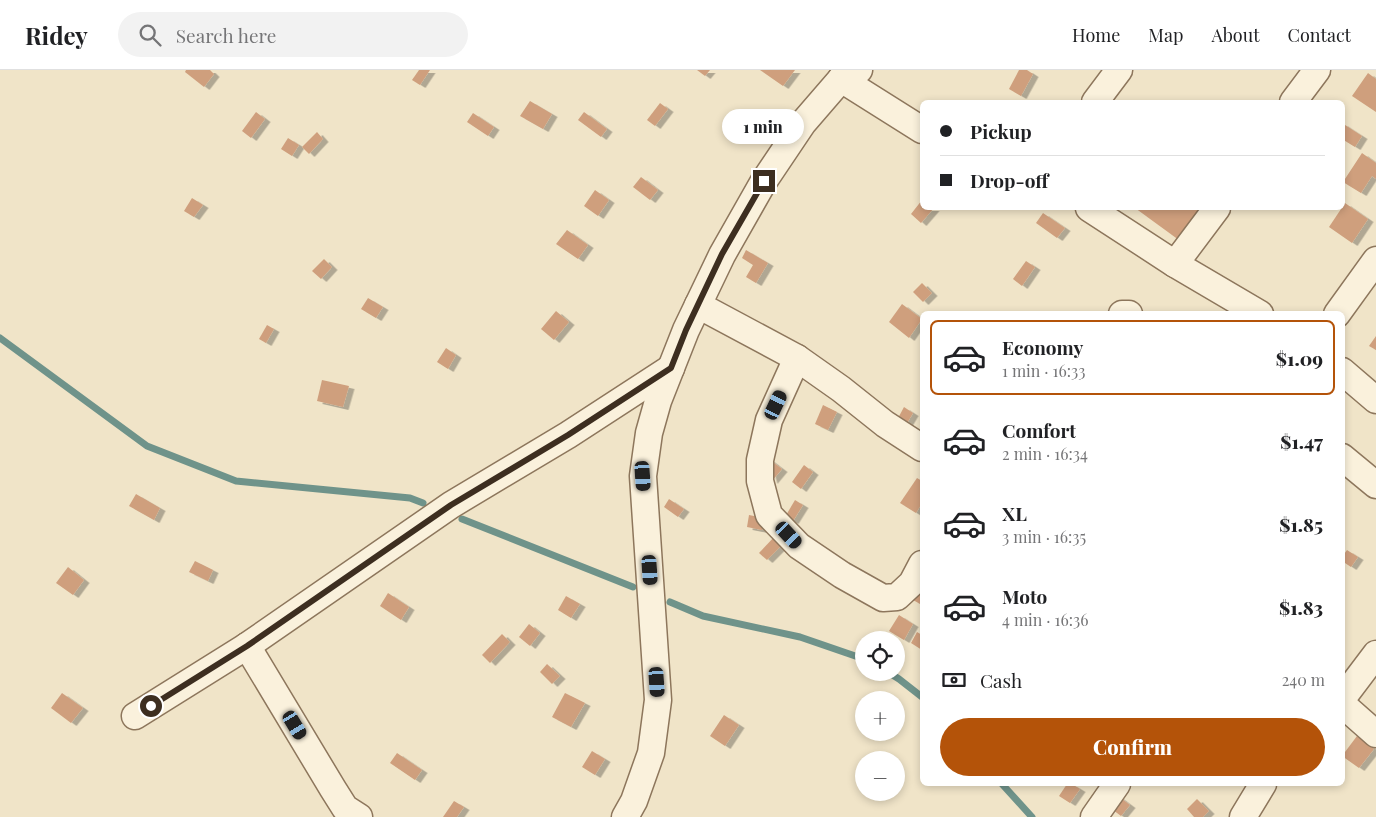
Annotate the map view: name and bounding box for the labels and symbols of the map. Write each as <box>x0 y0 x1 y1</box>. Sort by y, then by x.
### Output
callout: 1 min <box>723 108 805 144</box>
route end <box>753 170 775 192</box>
car <box>762 388 789 422</box>
car <box>634 461 651 491</box>
car <box>773 519 804 551</box>
car <box>641 555 658 585</box>
car <box>648 667 665 697</box>
route start <box>140 695 162 717</box>
car <box>280 708 309 742</box>

